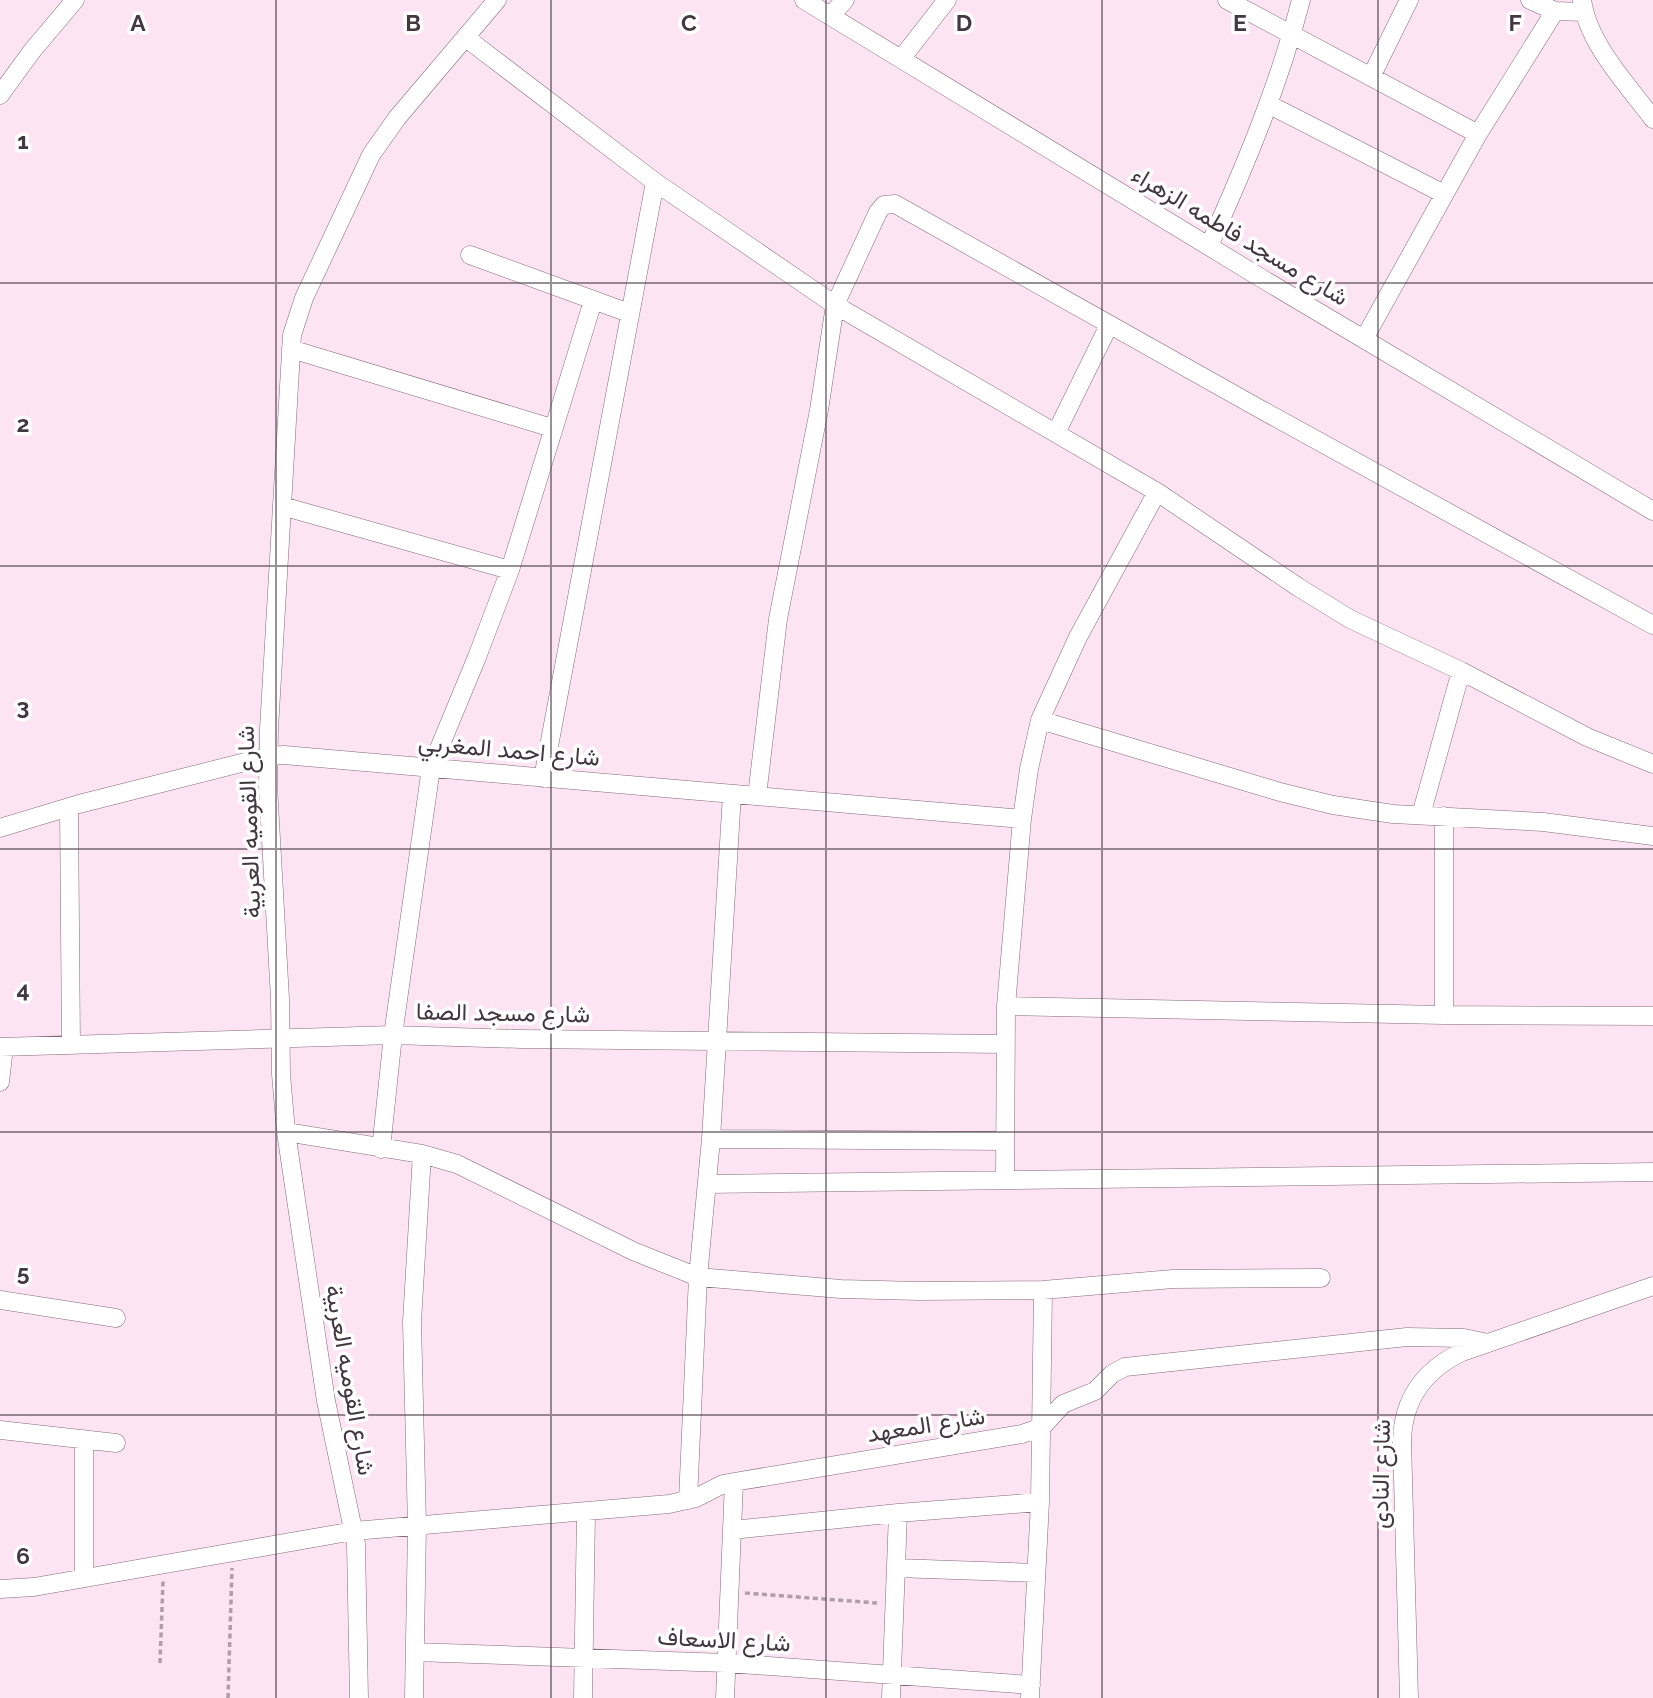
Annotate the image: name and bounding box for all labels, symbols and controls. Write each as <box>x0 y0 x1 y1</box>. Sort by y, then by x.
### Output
text: A <box>130 9 146 36</box>
text: B <box>405 9 421 36</box>
text: C <box>681 9 697 36</box>
text: D <box>956 9 972 36</box>
text: E <box>1233 9 1247 36</box>
text: F <box>1508 9 1522 36</box>
text: 1 <box>17 127 29 154</box>
street label: شارع مسجد فاطمه الزهراء <box>1126 159 1354 313</box>
text: 2 <box>17 410 29 437</box>
text: 3 <box>17 693 29 720</box>
street label: شارع القوميه العربية <box>231 725 268 919</box>
street label: شارع احمد المغربي <box>417 727 601 777</box>
text: 4 <box>16 976 30 1003</box>
street label: شارع مسجد الصفا <box>416 996 590 1031</box>
text: 5 <box>17 1259 30 1286</box>
street label: شارع القوميه العربية <box>318 1283 382 1478</box>
street label: شارع المعهد <box>865 1401 987 1450</box>
street label: شارع النادى <box>1365 1419 1398 1529</box>
text: 6 <box>16 1542 30 1569</box>
street label: شارع الاسعاف <box>657 1622 791 1659</box>

